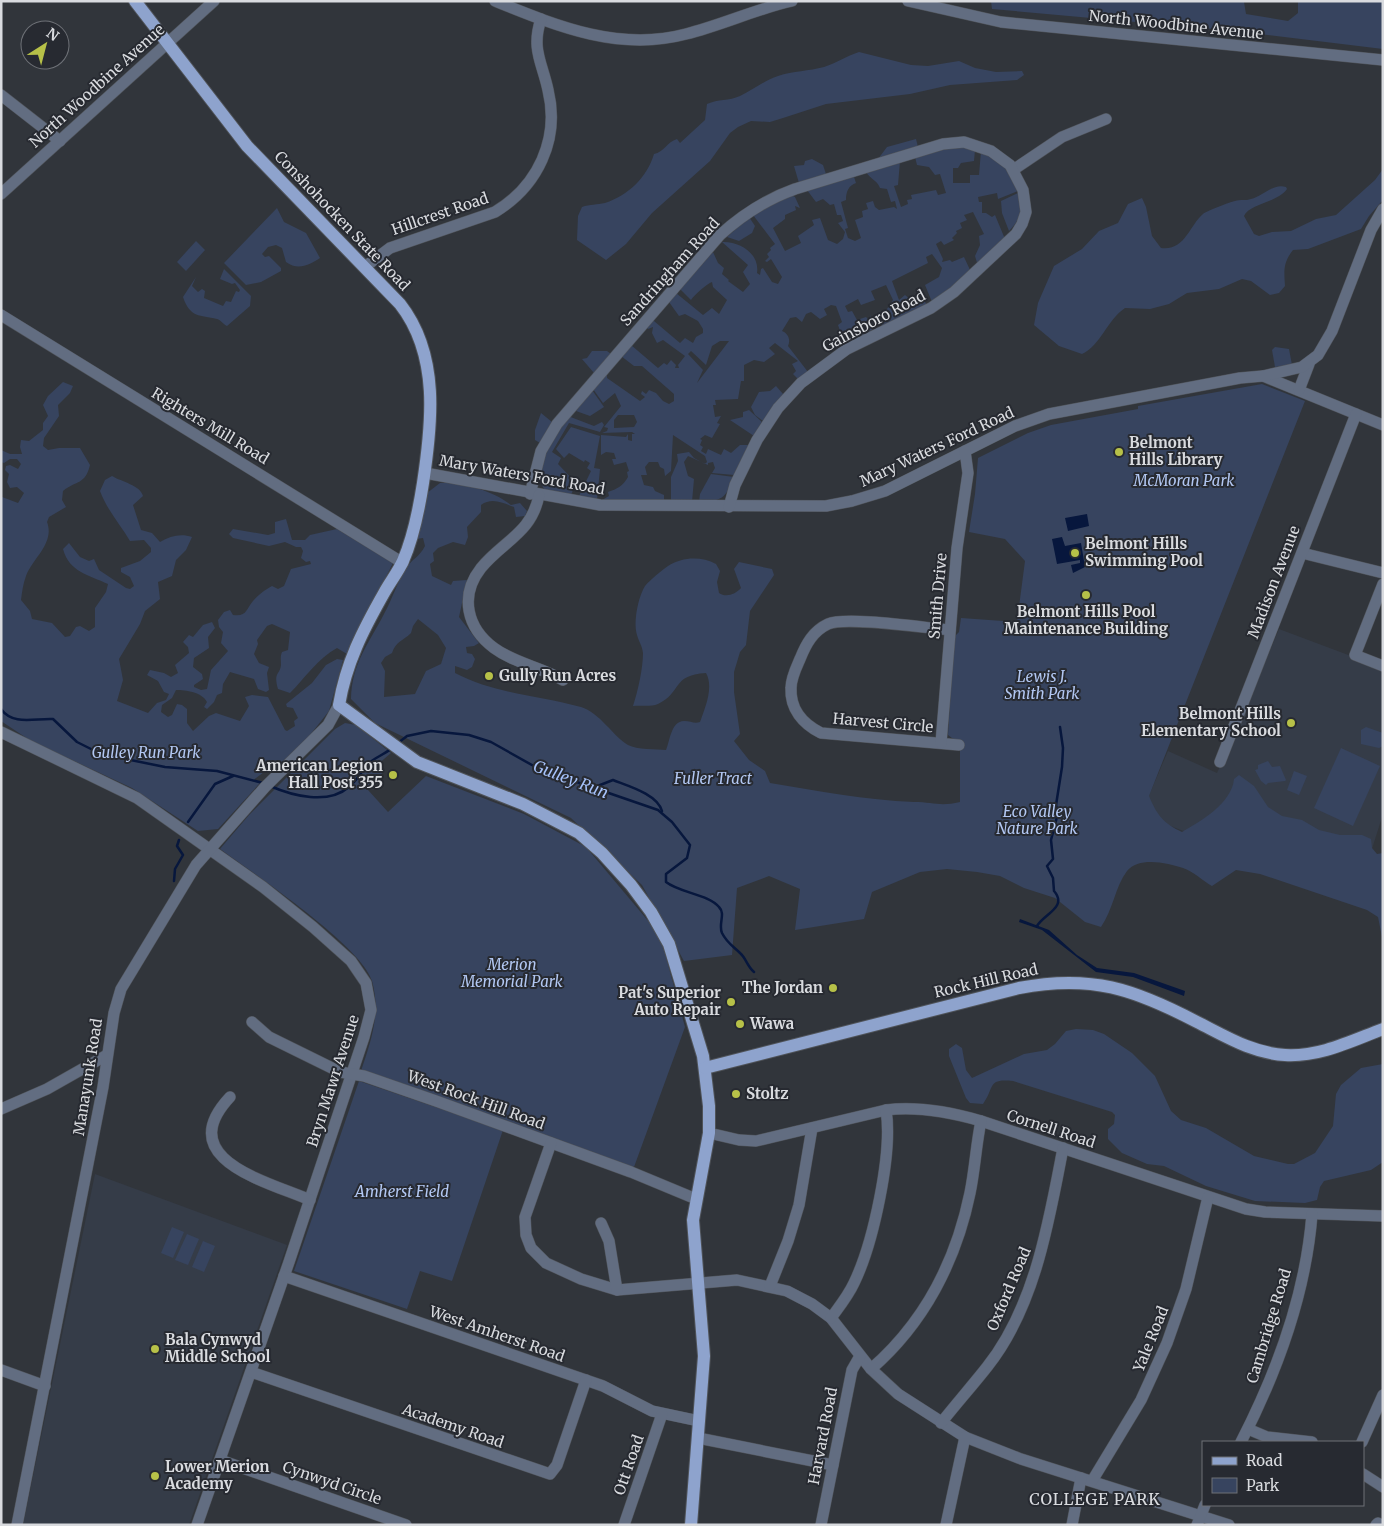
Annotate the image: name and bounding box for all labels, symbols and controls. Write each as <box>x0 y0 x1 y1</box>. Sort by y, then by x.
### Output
street label: North Woodbine Avenue <box>1088 6 1264 43</box>
north arrow <box>20 20 70 70</box>
street label: North Woodbine Avenue <box>26 21 168 151</box>
street label: Conshohocken State Road <box>271 147 414 294</box>
street label: Hillcrest Road <box>389 188 491 239</box>
street label: Sandringham Road <box>616 214 723 330</box>
street label: Gainsboro Road <box>819 285 929 356</box>
street label: Righters Mill Road <box>148 383 272 468</box>
street label: Mary Waters Ford Road <box>857 402 1017 491</box>
place label: Belmont Hills Library <box>1129 433 1223 469</box>
marker: Belmont Hills Library <box>1113 446 1125 458</box>
street label: Mary Waters Ford Road <box>438 451 606 498</box>
park label: McMoran Park <box>1133 471 1235 490</box>
street label: Madison Avenue <box>1243 523 1304 641</box>
place label: Belmont Hills Swimming Pool <box>1085 534 1203 570</box>
marker: Belmont Hills Swimming Pool <box>1069 547 1081 559</box>
street label: Smith Drive <box>924 552 951 640</box>
marker: Belmont Hills Pool Maintenance Building <box>1080 589 1092 601</box>
place label: Belmont Hills Pool Maintenance Building <box>1004 602 1169 638</box>
place label: Gully Run Acres <box>499 666 616 685</box>
park label: Lewis J. Smith Park <box>1005 667 1080 703</box>
marker: Gully Run Acres <box>483 670 495 682</box>
place label: Belmont Hills Elementary School <box>1141 704 1281 740</box>
street label: Harvest Circle <box>832 709 934 736</box>
marker: Belmont Hills Elementary School <box>1285 717 1297 729</box>
park label: Gulley Run Park <box>92 743 201 762</box>
place label: American Legion Hall Post 355 <box>255 756 383 792</box>
water label: Gulley Run <box>531 756 611 802</box>
marker: American Legion Hall Post 355 <box>387 769 399 781</box>
park label: Fuller Tract <box>673 769 753 788</box>
park label: Eco Valley Nature Park <box>996 802 1079 838</box>
park label: Merion Memorial Park <box>460 955 564 991</box>
street label: Rock Hill Road <box>932 959 1040 1002</box>
place label: The Jordan <box>742 978 823 997</box>
marker: The Jordan <box>827 982 839 994</box>
place label: Pat's Superior Auto Repair <box>618 983 721 1019</box>
marker: Pat's Superior Auto Repair <box>725 996 737 1008</box>
street label: Bryn Mawr Avenue <box>302 1012 363 1149</box>
place label: Wawa <box>749 1014 795 1033</box>
street label: Manayunk Road <box>69 1017 106 1137</box>
marker: Wawa <box>734 1018 746 1030</box>
street label: West Rock Hill Road <box>404 1065 548 1133</box>
place label: Stoltz <box>746 1084 789 1103</box>
marker: Stoltz <box>730 1088 742 1100</box>
street label: Cornell Road <box>1004 1105 1098 1152</box>
park label: Amherst Field <box>354 1182 449 1201</box>
street label: Oxford Road <box>982 1244 1035 1334</box>
street label: Cambridge Road <box>1242 1266 1295 1386</box>
street label: West Amherst Road <box>426 1301 567 1366</box>
street label: Yale Road <box>1128 1303 1172 1375</box>
place label: Bala Cynwyd Middle School <box>165 1330 270 1366</box>
marker: Bala Cynwyd Middle School <box>149 1343 161 1355</box>
street label: Harvard Road <box>804 1386 841 1486</box>
street label: Academy Road <box>399 1399 507 1452</box>
street label: Ott Road <box>609 1432 648 1498</box>
legend <box>1202 1441 1364 1506</box>
text: Road <box>1246 1451 1282 1470</box>
place label: Lower Merion Academy <box>164 1457 270 1493</box>
street label: Cynwyd Circle <box>280 1457 384 1508</box>
marker: Lower Merion Academy <box>149 1470 161 1482</box>
text: Park <box>1246 1476 1280 1495</box>
district label: COLLEGE PARK <box>1029 1489 1161 1509</box>

